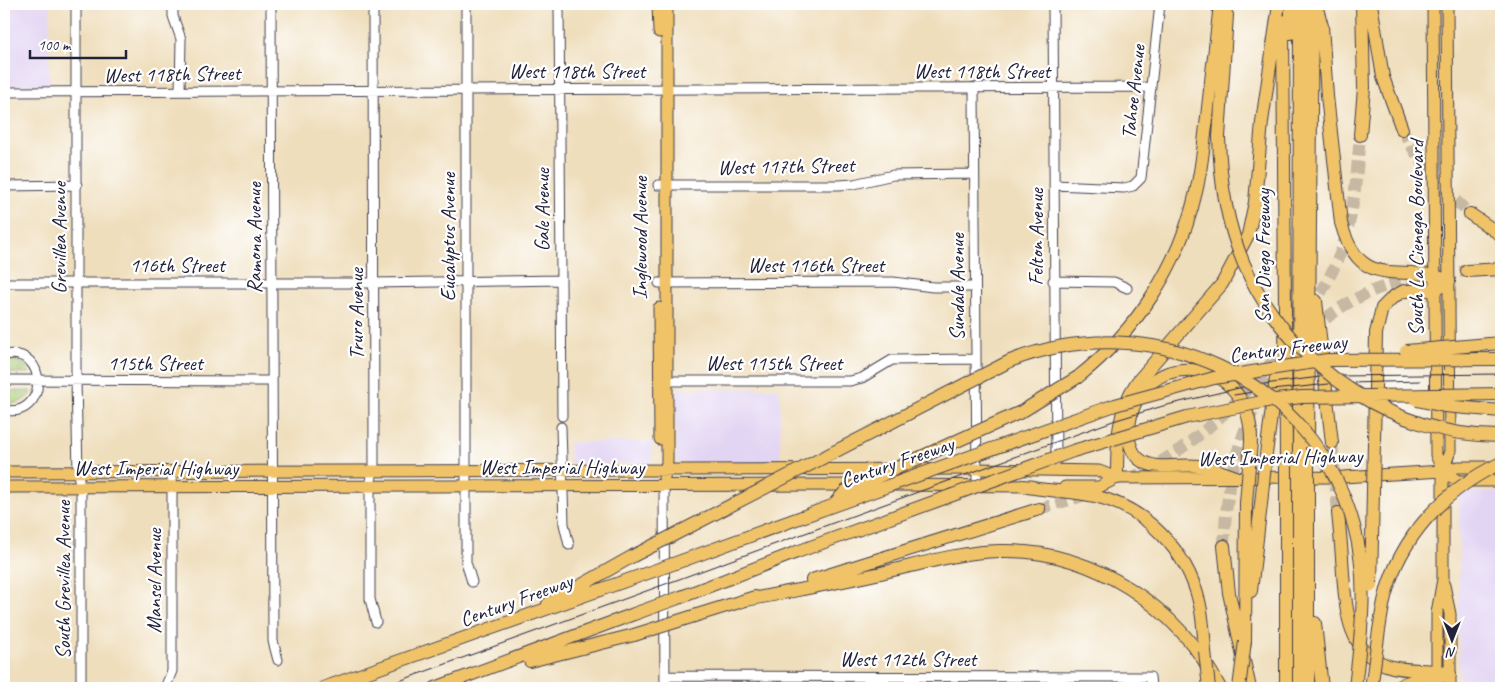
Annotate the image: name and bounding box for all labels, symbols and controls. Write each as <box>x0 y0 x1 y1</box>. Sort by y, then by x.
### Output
scale bar <box>30 28 126 60</box>
text: 100 m <box>38 36 72 55</box>
street label: Tahoe Avenue <box>1115 43 1151 140</box>
street label: West 118th Street <box>509 58 647 84</box>
street label: West 118th Street <box>914 58 1052 84</box>
street label: West 118th Street <box>103 60 243 88</box>
street label: South La Cienega Boulevard <box>1403 137 1429 336</box>
street label: West 117th Street <box>717 152 857 180</box>
street label: Gale Avenue <box>529 167 555 252</box>
street label: Eucalyptus Avenue <box>435 172 461 301</box>
street label: Inglewood Avenue <box>627 175 653 299</box>
street label: Grevillea Avenue <box>46 180 72 294</box>
street label: Ramona Avenue <box>241 181 267 293</box>
street label: Felton Avenue <box>1023 187 1049 285</box>
street label: San Diego Freeway <box>1250 187 1276 323</box>
street label: Sundale Avenue <box>944 232 970 341</box>
street label: 116th Street <box>129 252 227 278</box>
street label: West 116th Street <box>748 252 886 278</box>
street label: Truro Avenue <box>343 267 369 360</box>
street label: Century Freeway <box>1228 328 1350 368</box>
street label: 115th Street <box>107 350 205 376</box>
street label: West 115th Street <box>706 350 844 376</box>
street label: Century Freeway <box>837 430 959 493</box>
street label: West Imperial Highway <box>1198 443 1364 471</box>
street label: West Imperial Highway <box>480 454 646 480</box>
street label: West Imperial Highway <box>74 455 240 481</box>
street label: South Grevillea Avenue <box>50 500 76 659</box>
street label: Mansel Avenue <box>141 528 167 633</box>
street label: Century Freeway <box>456 567 578 632</box>
north arrow <box>1428 614 1478 664</box>
text: N <box>1445 644 1456 661</box>
street label: West 112th Street <box>840 646 978 672</box>

